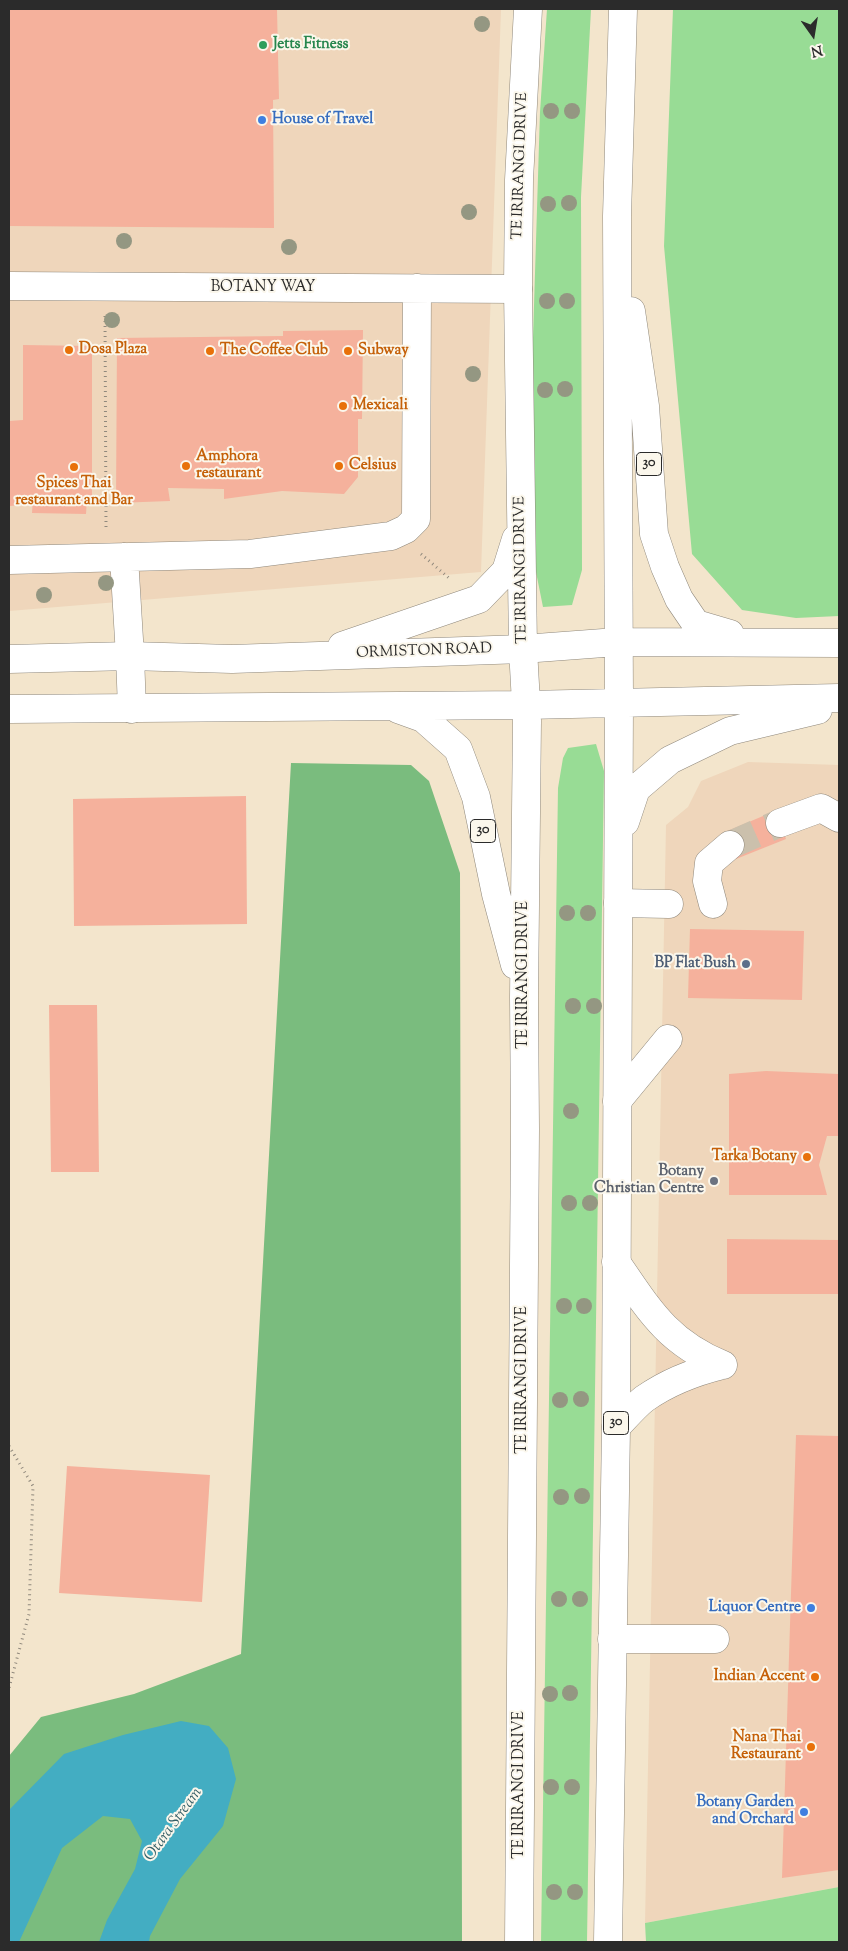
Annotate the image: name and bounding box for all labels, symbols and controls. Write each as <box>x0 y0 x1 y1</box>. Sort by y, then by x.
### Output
north arrow <box>788 10 838 60</box>
place label: Jetts Fitness <box>273 36 349 54</box>
marker: Jetts Fitness <box>257 39 269 51</box>
text: N <box>809 39 824 61</box>
street label: TE IRIRANGI DRIVE <box>509 92 533 240</box>
place label: House of Travel <box>272 111 373 129</box>
marker: House of Travel <box>256 114 268 126</box>
street label: BOTANY WAY <box>211 279 315 297</box>
place label: Dosa Plaza <box>79 341 147 359</box>
place label: The Coffee Club <box>220 342 328 360</box>
place label: Subway <box>358 342 409 360</box>
marker: Dosa Plaza <box>63 344 75 356</box>
marker: The Coffee Club <box>204 345 216 357</box>
marker: Subway <box>342 345 354 357</box>
place label: Mexicali <box>353 397 408 415</box>
marker: Mexicali <box>337 400 349 412</box>
place label: Amphora restaurant <box>196 448 261 483</box>
road number: 30 <box>636 452 662 476</box>
place label: Celsius <box>349 457 396 475</box>
marker: Amphora restaurant <box>180 460 192 472</box>
marker: Celsius <box>333 460 345 472</box>
marker: Spices Thai restaurant and Bar <box>68 461 80 473</box>
place label: Spices Thai restaurant and Bar <box>15 475 133 510</box>
street label: TE IRIRANGI DRIVE <box>512 496 532 644</box>
street label: ORMISTON ROAD <box>356 641 492 663</box>
road number: 30 <box>470 819 496 842</box>
street label: TE IRIRANGI DRIVE <box>515 901 533 1049</box>
place label: BP Flat Bush <box>655 955 736 973</box>
marker: BP Flat Bush <box>740 958 752 970</box>
place label: Tarka Botany <box>712 1148 797 1166</box>
marker: Tarka Botany <box>801 1151 813 1163</box>
place label: Botany Christian Centre <box>594 1163 704 1198</box>
marker: Botany Christian Centre <box>708 1175 720 1187</box>
street label: TE IRIRANGI DRIVE <box>514 1306 532 1454</box>
road number: 30 <box>604 1412 628 1435</box>
place label: Liquor Centre <box>709 1599 801 1617</box>
marker: Liquor Centre <box>805 1602 817 1614</box>
place label: Indian Accent <box>714 1668 805 1686</box>
marker: Indian Accent <box>809 1671 821 1683</box>
street label: TE IRIRANGI DRIVE <box>511 1711 529 1859</box>
place label: Nana Thai Restaurant <box>731 1729 801 1764</box>
marker: Nana Thai Restaurant <box>805 1741 817 1753</box>
water label: Otara Stream <box>141 1784 207 1866</box>
place label: Botany Garden and Orchard <box>697 1794 794 1829</box>
marker: Botany Garden and Orchard <box>798 1806 810 1818</box>

